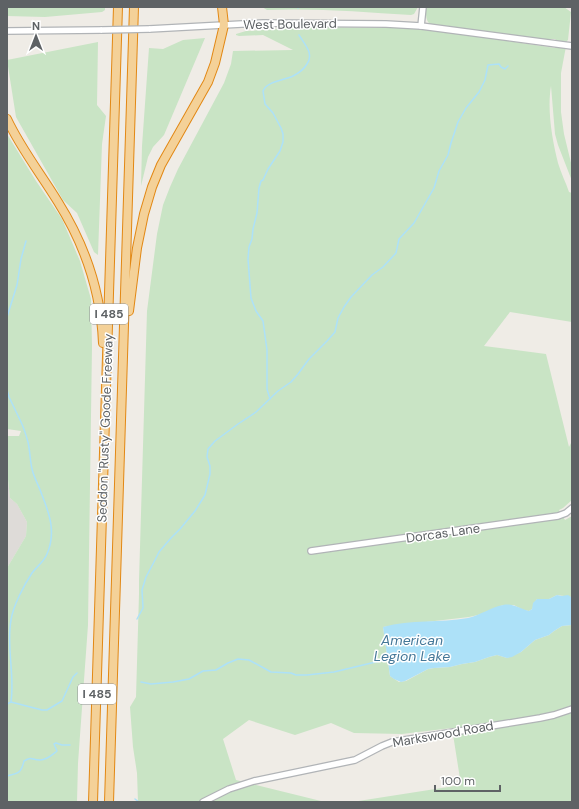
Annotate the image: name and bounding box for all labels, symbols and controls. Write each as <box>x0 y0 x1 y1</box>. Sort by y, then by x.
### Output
street label: West Boulevard <box>243 15 337 33</box>
north arrow <box>16 16 56 56</box>
text: N <box>32 19 40 33</box>
road number: I 485 <box>90 304 128 324</box>
street label: Seddon "Rusty" Goode Freeway <box>93 333 117 523</box>
street label: Dorcas Lane <box>405 519 481 547</box>
water label: American Legion Lake <box>374 631 450 665</box>
road number: I 485 <box>78 684 116 704</box>
street label: Markswood Road <box>391 717 495 751</box>
scale bar <box>435 767 500 793</box>
text: 100 m <box>441 773 475 789</box>

